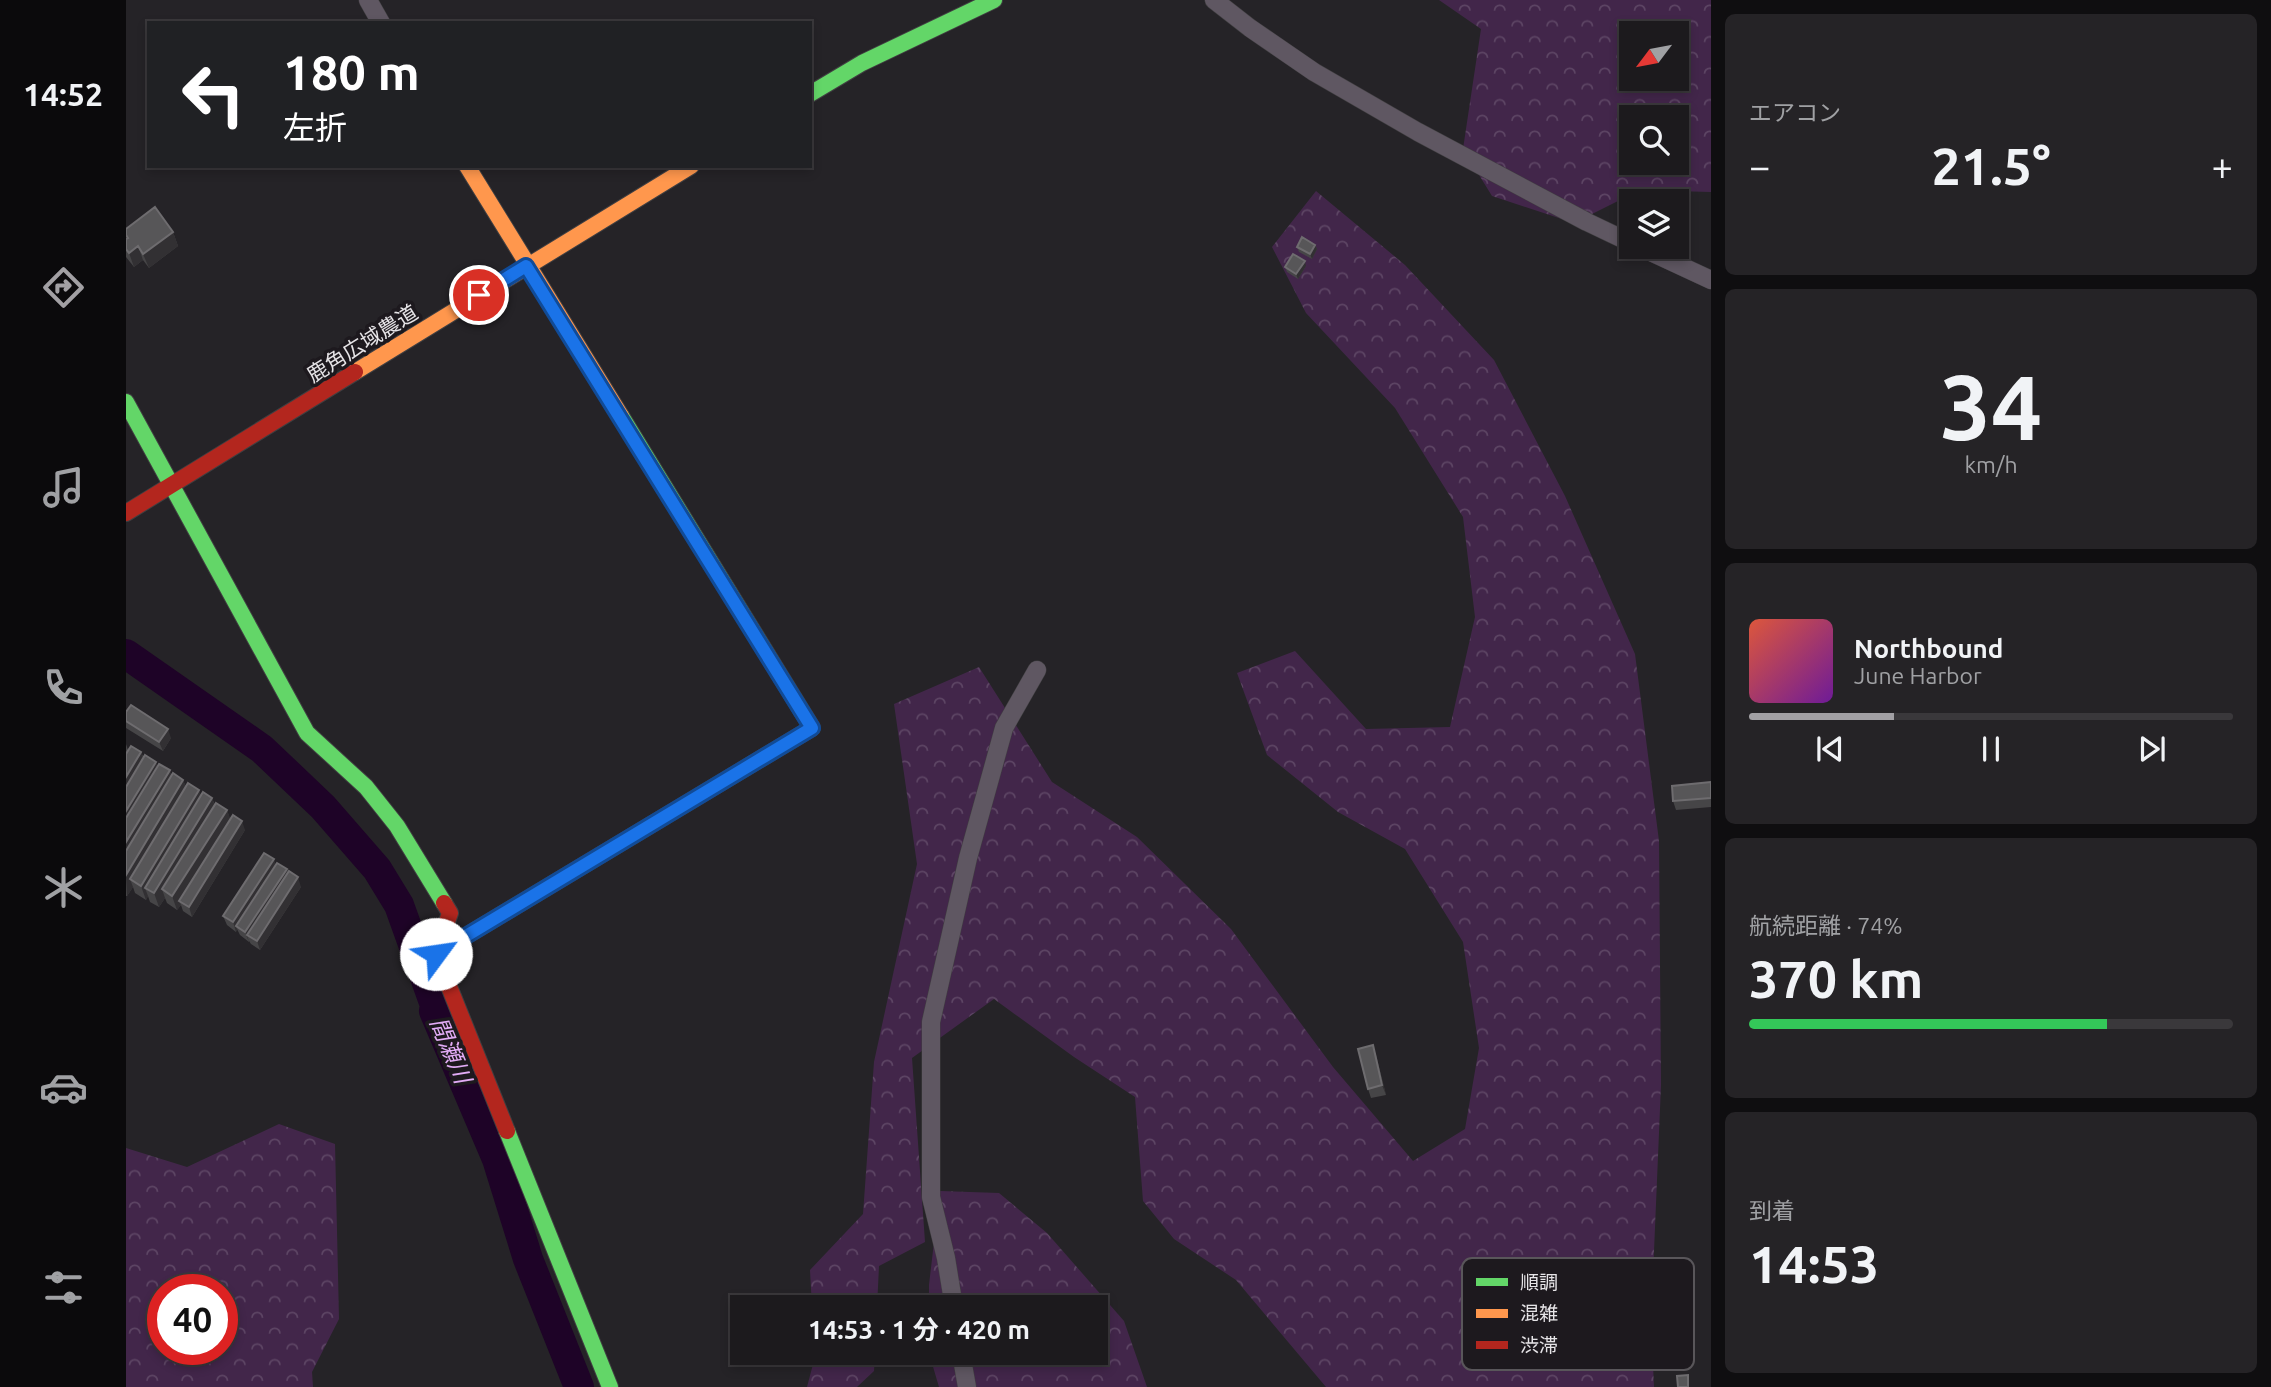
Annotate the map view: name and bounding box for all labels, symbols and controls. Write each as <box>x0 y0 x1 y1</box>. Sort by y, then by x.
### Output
north arrow <box>1619 21 1689 91</box>
map controls <box>1619 21 1689 259</box>
text: 180 m <box>283 44 420 99</box>
icon: left <box>168 49 259 140</box>
text: 14:52 <box>23 76 103 112</box>
text: エアコン <box>1749 100 1841 125</box>
button: search <box>1619 105 1689 175</box>
text: 左折 <box>283 109 347 145</box>
text: 21.5° <box>1931 137 2051 195</box>
text: − <box>1749 145 1770 187</box>
text: + <box>2212 145 2233 187</box>
button: layers <box>1619 189 1689 259</box>
icon: directions <box>39 263 88 312</box>
pin <box>449 265 509 325</box>
icon: arrive <box>460 276 498 314</box>
street label: 鹿角広域農道 <box>302 299 422 387</box>
text: 34 <box>1940 355 2042 457</box>
text: km/h <box>1964 452 2018 477</box>
icon: music <box>39 463 88 512</box>
text: Northbound <box>1854 634 2003 663</box>
icon: phone <box>39 663 88 712</box>
text: June Harbor <box>1854 663 1982 688</box>
icon: previous <box>1811 730 1849 768</box>
icon: pause <box>1972 730 2010 768</box>
icon: next <box>2133 730 2171 768</box>
icon: climate <box>39 863 88 912</box>
text: 航続距離 · 74% <box>1749 913 1902 938</box>
position arrow <box>399 917 473 991</box>
text: 370 km <box>1749 950 1923 1008</box>
water label: 間瀬川 <box>426 1013 477 1089</box>
icon: car <box>39 1063 88 1112</box>
text: 到着 <box>1749 1198 1795 1223</box>
text: 14:53 <box>1749 1235 1879 1293</box>
legend <box>1462 1258 1694 1370</box>
icon: filters <box>39 1263 88 1312</box>
text: 順調 <box>1520 1271 1558 1293</box>
speed limit sign: 40 <box>147 1274 238 1365</box>
text: 混雑 <box>1520 1302 1558 1324</box>
text: 14:53 · 1 分 · 420 m <box>808 1315 1030 1344</box>
text: 渋滞 <box>1520 1334 1558 1356</box>

